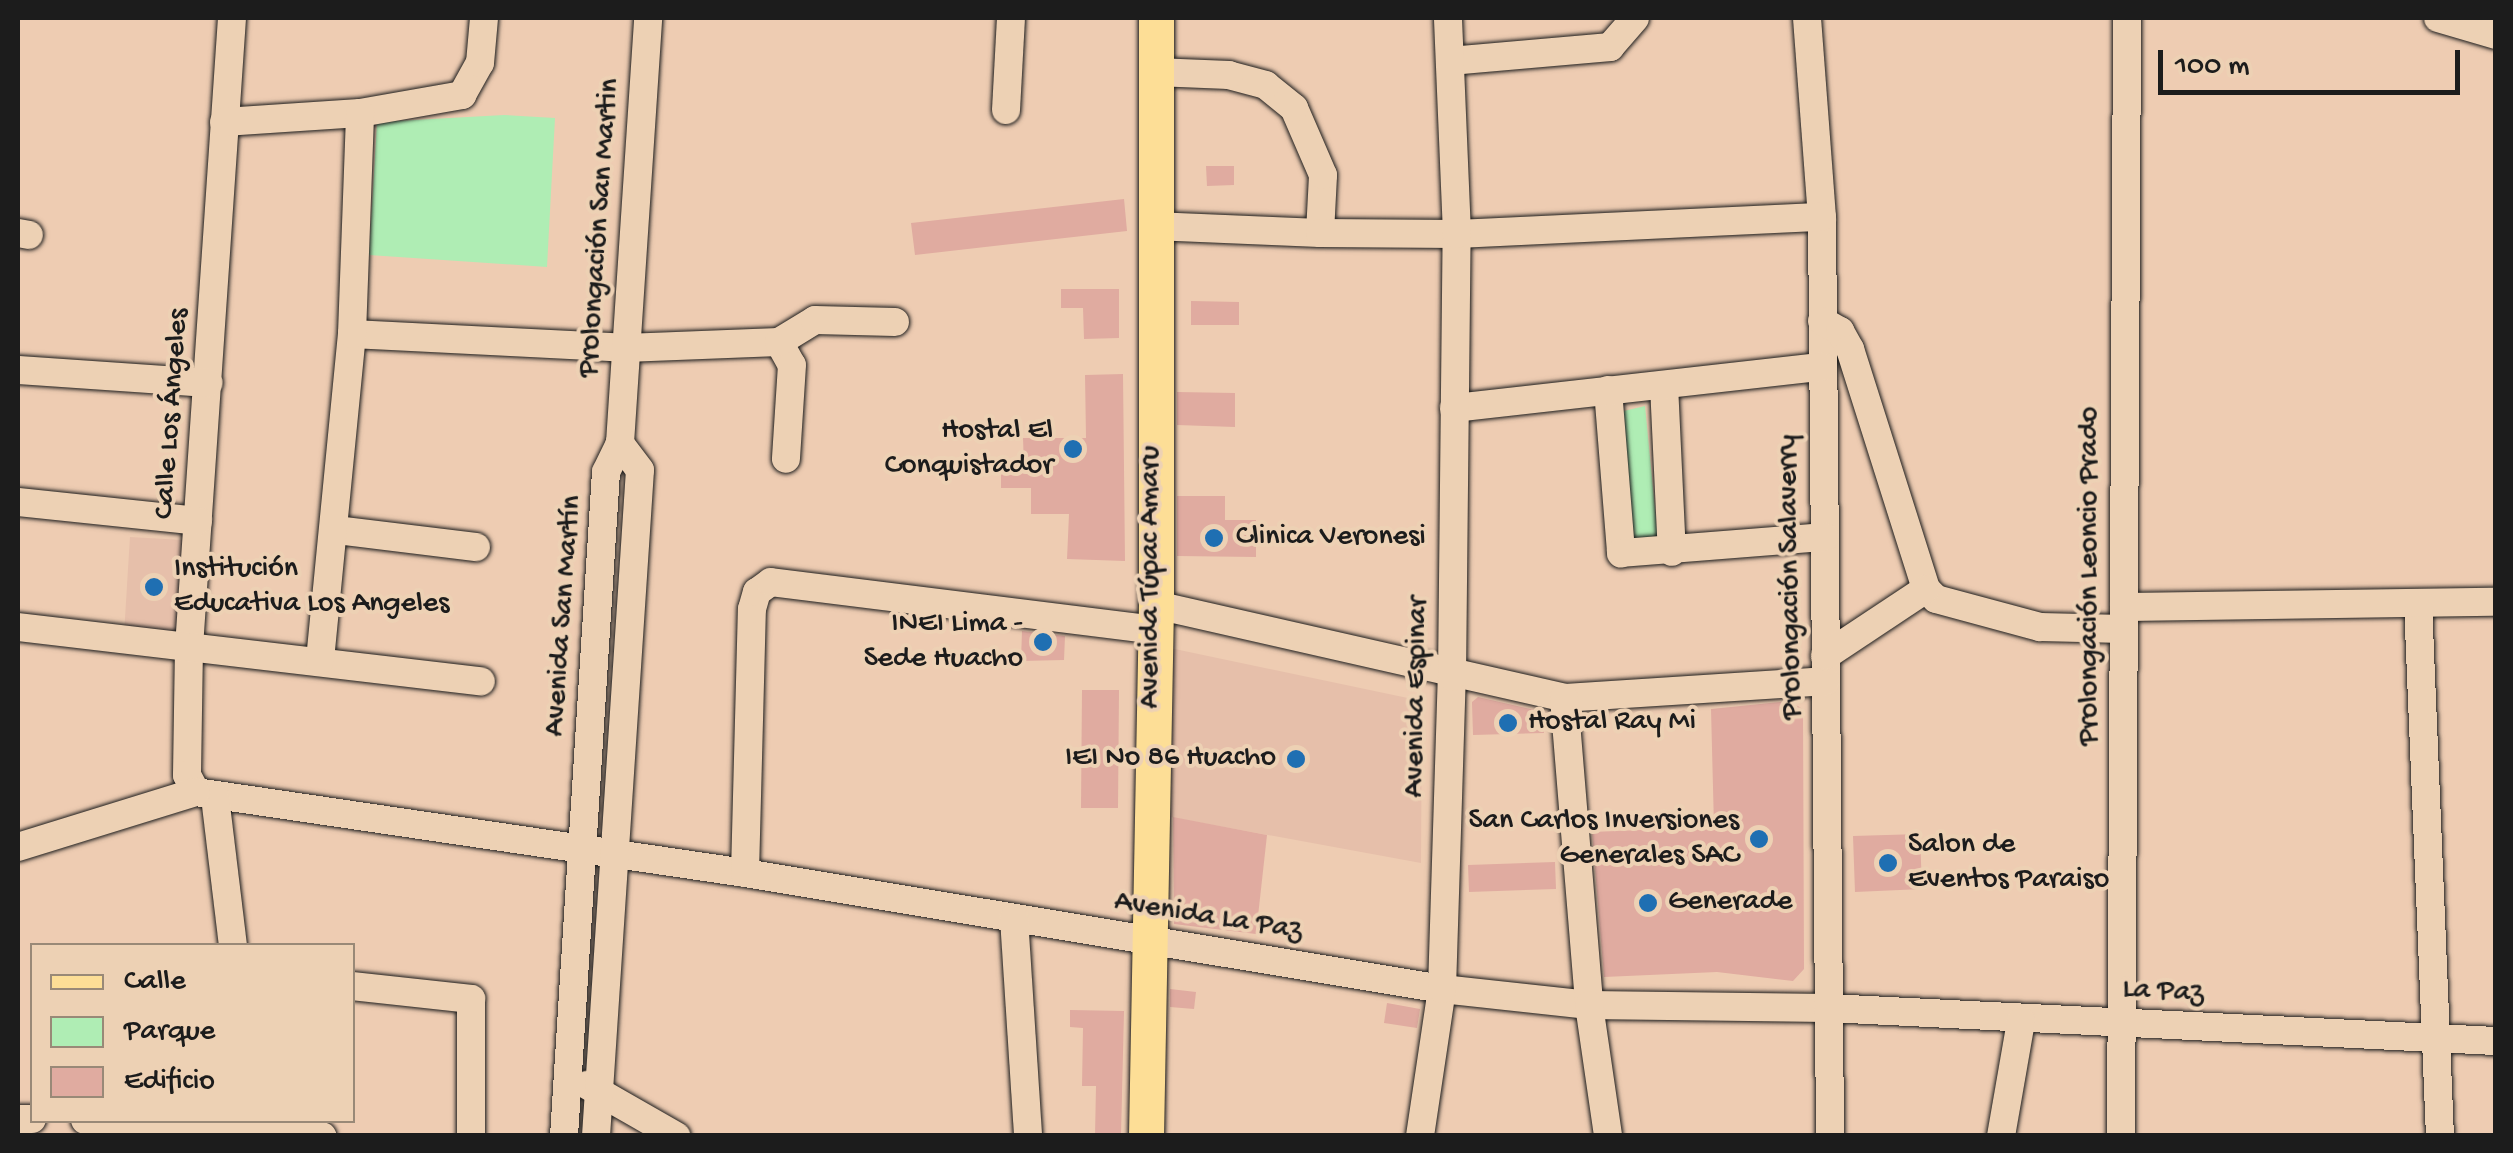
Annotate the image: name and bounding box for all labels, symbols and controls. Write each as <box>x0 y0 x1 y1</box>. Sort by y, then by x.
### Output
scale bar <box>2163 30 2466 92</box>
text: 100 m <box>2175 50 2250 85</box>
street label: Prolongación San Martin <box>573 77 629 379</box>
street label: Calle Los Ángeles <box>148 307 198 521</box>
street label: Prolongación Leoncio Prado <box>2073 406 2109 746</box>
place label: Hostal El Conquistador <box>885 414 1053 484</box>
street label: Prolongación Salaverry <box>1772 434 1812 720</box>
marker: Hostal El Conquistador <box>1062 438 1084 460</box>
street label: Avenida Túpac Amaru <box>1134 445 1170 709</box>
street label: Avenida San Martín <box>539 494 591 738</box>
place label: Clinica Veronesi <box>1236 520 1426 556</box>
marker: Clinica Veronesi <box>1201 525 1227 551</box>
place label: Institución Educativa Los Angeles <box>174 552 449 622</box>
marker: Institución Educativa Los Angeles <box>143 576 165 598</box>
street label: Avenida Espinar <box>1398 596 1438 798</box>
place label: INEI Lima - Sede Huacho <box>864 607 1023 678</box>
marker: INEI Lima - Sede Huacho <box>1032 631 1054 653</box>
place label: Hostal Ray Mi <box>1528 705 1696 741</box>
marker: Hostal Ray Mi <box>1497 712 1519 734</box>
place label: IEI No 86 Huacho <box>1065 741 1276 777</box>
marker: IEI No 86 Huacho <box>1285 748 1307 770</box>
place label: San Carlos Inversiones Generales SAC <box>1469 804 1739 874</box>
marker: San Carlos Inversiones Generales SAC <box>1748 828 1770 850</box>
place label: Salon de Eventos Paraiso <box>1908 828 2109 898</box>
marker: Salon de Eventos Paraiso <box>1877 852 1899 874</box>
street label: Avenida La Paz <box>1112 885 1304 951</box>
place label: Generade <box>1668 885 1792 921</box>
marker: Generade <box>1637 892 1659 914</box>
legend <box>30 943 355 1123</box>
text: Calle <box>124 965 186 1000</box>
street label: La Paz <box>2122 973 2204 1013</box>
text: Parque <box>124 1015 215 1050</box>
text: Edificio <box>124 1065 215 1100</box>

